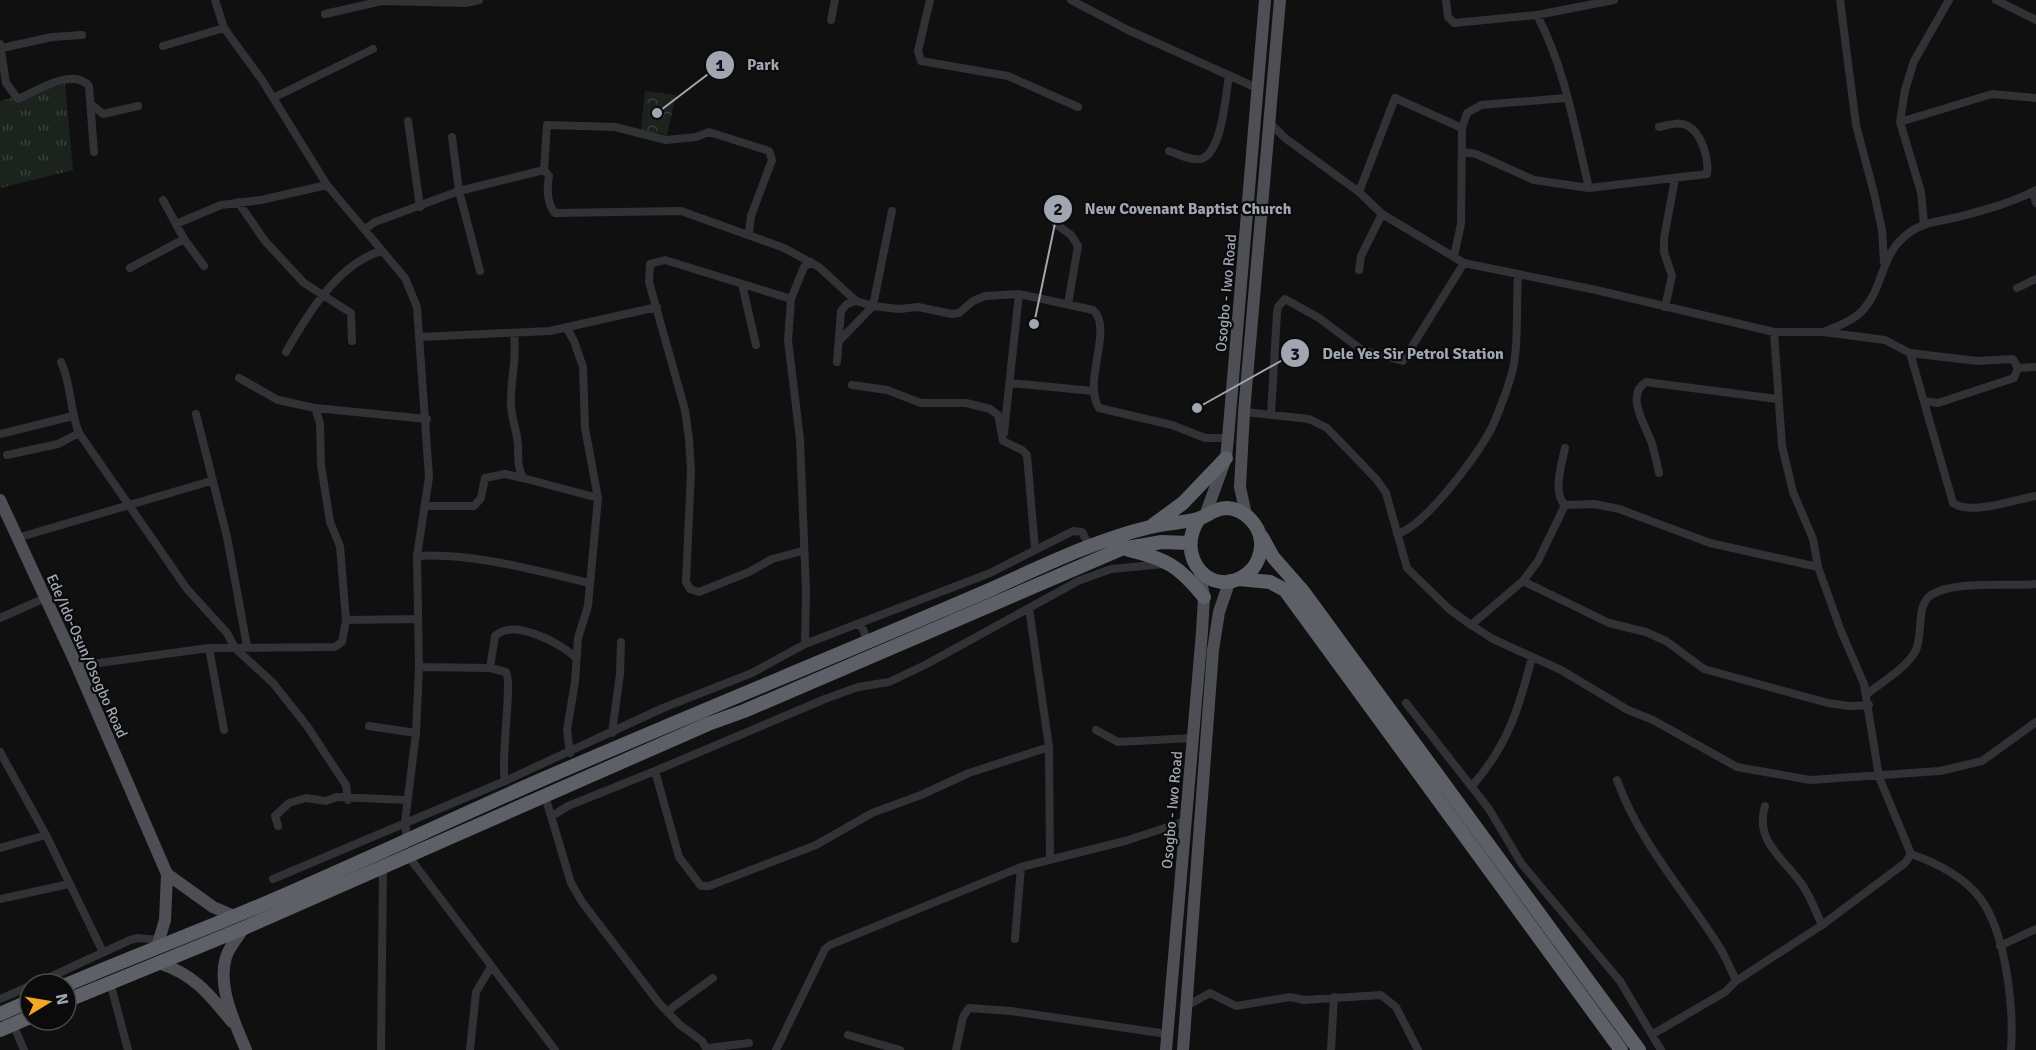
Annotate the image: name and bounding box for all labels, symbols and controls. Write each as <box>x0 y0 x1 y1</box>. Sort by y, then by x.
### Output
callout: Park <box>705 48 791 82</box>
text: 1 <box>715 54 725 76</box>
text: Park <box>747 55 780 75</box>
callout: New Covenant Baptist Church <box>1043 192 1304 226</box>
text: 2 <box>1053 198 1063 220</box>
text: New Covenant Baptist Church <box>1085 199 1292 219</box>
street label: Osogbo - Iwo Road <box>1212 233 1240 353</box>
callout: Dele Yes Sir Petrol Station <box>1280 336 1516 370</box>
text: 3 <box>1290 343 1300 365</box>
text: Dele Yes Sir Petrol Station <box>1322 344 1504 364</box>
street label: Ede/Ido-Osun/Osogbo Road <box>43 571 131 741</box>
street label: Osogbo - Iwo Road <box>1158 750 1186 870</box>
north arrow <box>18 972 78 1032</box>
text: N <box>51 992 73 1007</box>

